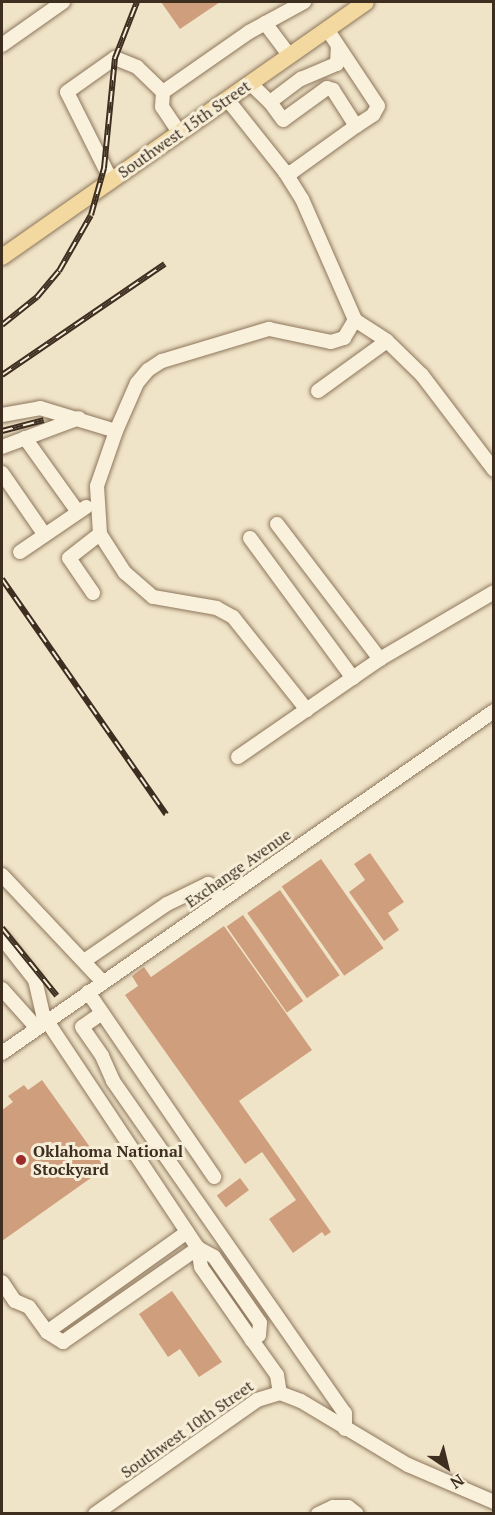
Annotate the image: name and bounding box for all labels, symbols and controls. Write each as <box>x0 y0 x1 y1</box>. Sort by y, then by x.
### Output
street label: Southwest 15th Street <box>114 76 254 182</box>
street label: Exchange Avenue <box>181 824 295 912</box>
place label: Oklahoma National Stockyard <box>33 1141 183 1179</box>
marker: Oklahoma National Stockyard <box>14 1153 28 1167</box>
street label: Southwest 10th Street <box>117 1376 257 1482</box>
north arrow <box>417 1437 477 1497</box>
text: N <box>446 1469 469 1494</box>

